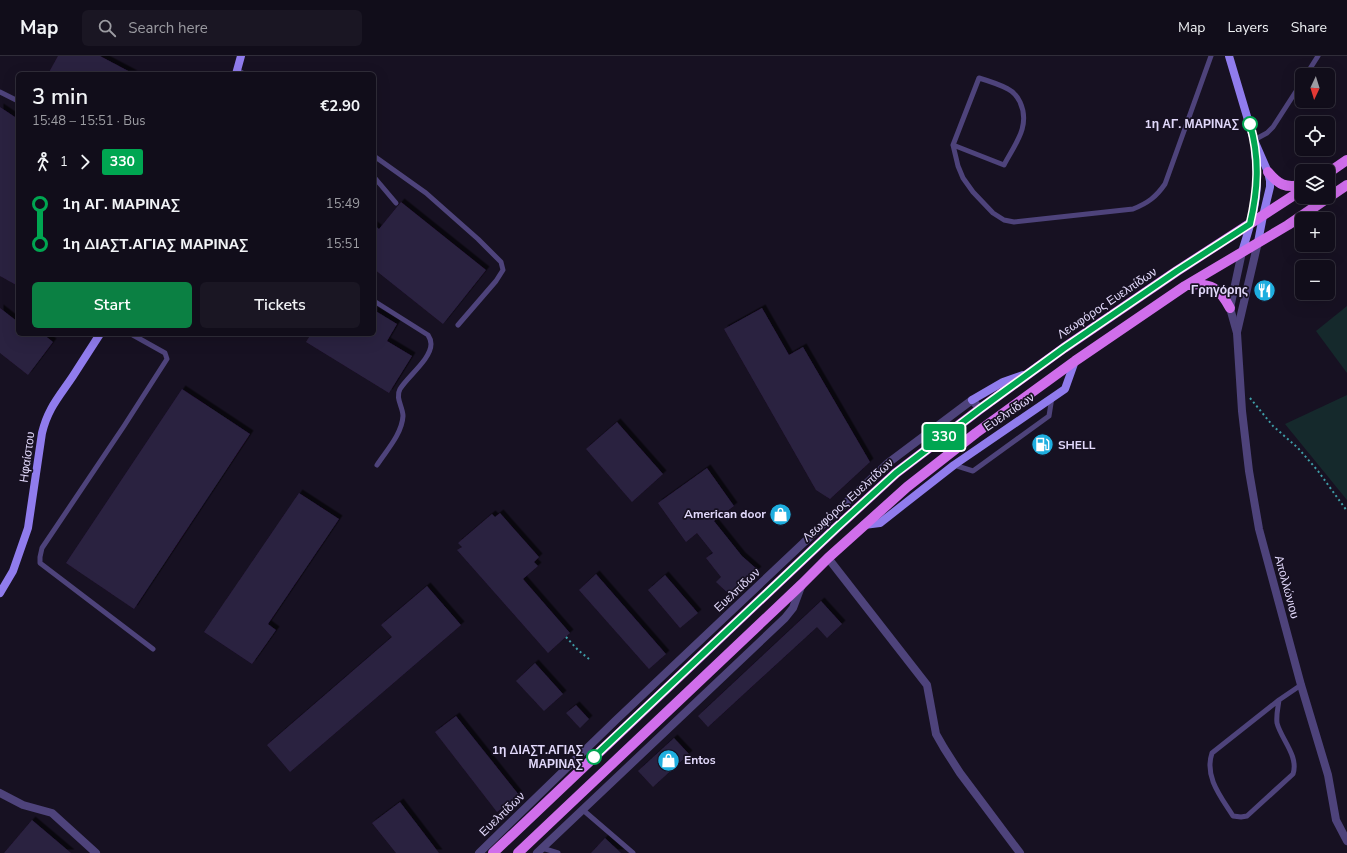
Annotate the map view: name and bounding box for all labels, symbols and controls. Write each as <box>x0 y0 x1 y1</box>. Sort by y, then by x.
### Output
search box <box>82 10 362 46</box>
text: Map <box>20 15 58 41</box>
icon: search <box>96 17 118 39</box>
text: Search here <box>128 18 208 38</box>
text: Map <box>1178 18 1205 37</box>
text: Layers <box>1227 18 1269 37</box>
text: Share <box>1291 18 1327 37</box>
north arrow <box>1295 68 1335 108</box>
map controls <box>1295 68 1335 300</box>
text: 3 min <box>32 82 88 112</box>
text: €2.90 <box>320 96 360 116</box>
text: 15:48 – 15:51 · Bus <box>32 112 146 130</box>
place label: 1η ΑΓ. ΜΑΡΙΝΑΣ <box>1145 116 1239 132</box>
marker: 1η ΑΓ. ΜΑΡΙΝΑΣ <box>1242 116 1258 132</box>
button: locate <box>1295 116 1335 156</box>
icon: walk <box>32 151 54 173</box>
icon: forward <box>74 151 96 173</box>
text: 330 <box>110 152 135 171</box>
text: 1 <box>60 153 68 171</box>
button: layers <box>1295 164 1335 204</box>
text: 1η ΑΓ. ΜΑΡΙΝΑΣ <box>62 194 180 214</box>
text: 15:49 <box>326 195 360 213</box>
button: + <box>1295 212 1335 252</box>
text: 1η ΔΙΑΣΤ.ΑΓΙΑΣ ΜΑΡΙΝΑΣ <box>62 234 248 254</box>
text: 15:51 <box>326 235 360 253</box>
button: − <box>1295 260 1335 300</box>
street label: Λεωφόρος Ευελπίδων <box>1054 264 1160 342</box>
restaurant icon: Γρηγόρης <box>1251 277 1277 303</box>
button: Start <box>32 282 192 328</box>
button: Tickets <box>200 282 360 328</box>
place label: Γρηγόρης <box>1191 282 1248 298</box>
street label: Ευελπίδων <box>981 389 1037 435</box>
line badge: 330 <box>921 424 967 450</box>
text: 330 <box>931 427 957 446</box>
street label: Ηφαίστου <box>16 431 38 483</box>
fuel station icon: SHELL <box>1029 432 1055 458</box>
place label: SHELL <box>1058 437 1096 453</box>
street label: Λεωφόρος Ευελπίδων <box>799 455 897 545</box>
shop icon: American door <box>768 501 794 527</box>
place label: American door <box>684 506 766 522</box>
street label: Απολλώνιου <box>1271 554 1303 620</box>
street label: Ευελπίδων <box>710 564 764 616</box>
place label: 1η ΔΙΑΣΤ.ΑΓΙΑΣ ΜΑΡΙΝΑΣ <box>492 742 583 772</box>
shop icon: Entos <box>656 747 682 773</box>
marker: 1η ΔΙΑΣΤ.ΑΓΙΑΣ ΜΑΡΙΝΑΣ <box>586 749 602 765</box>
place label: Entos <box>684 752 716 768</box>
street label: Ευελπίδων <box>476 788 528 840</box>

